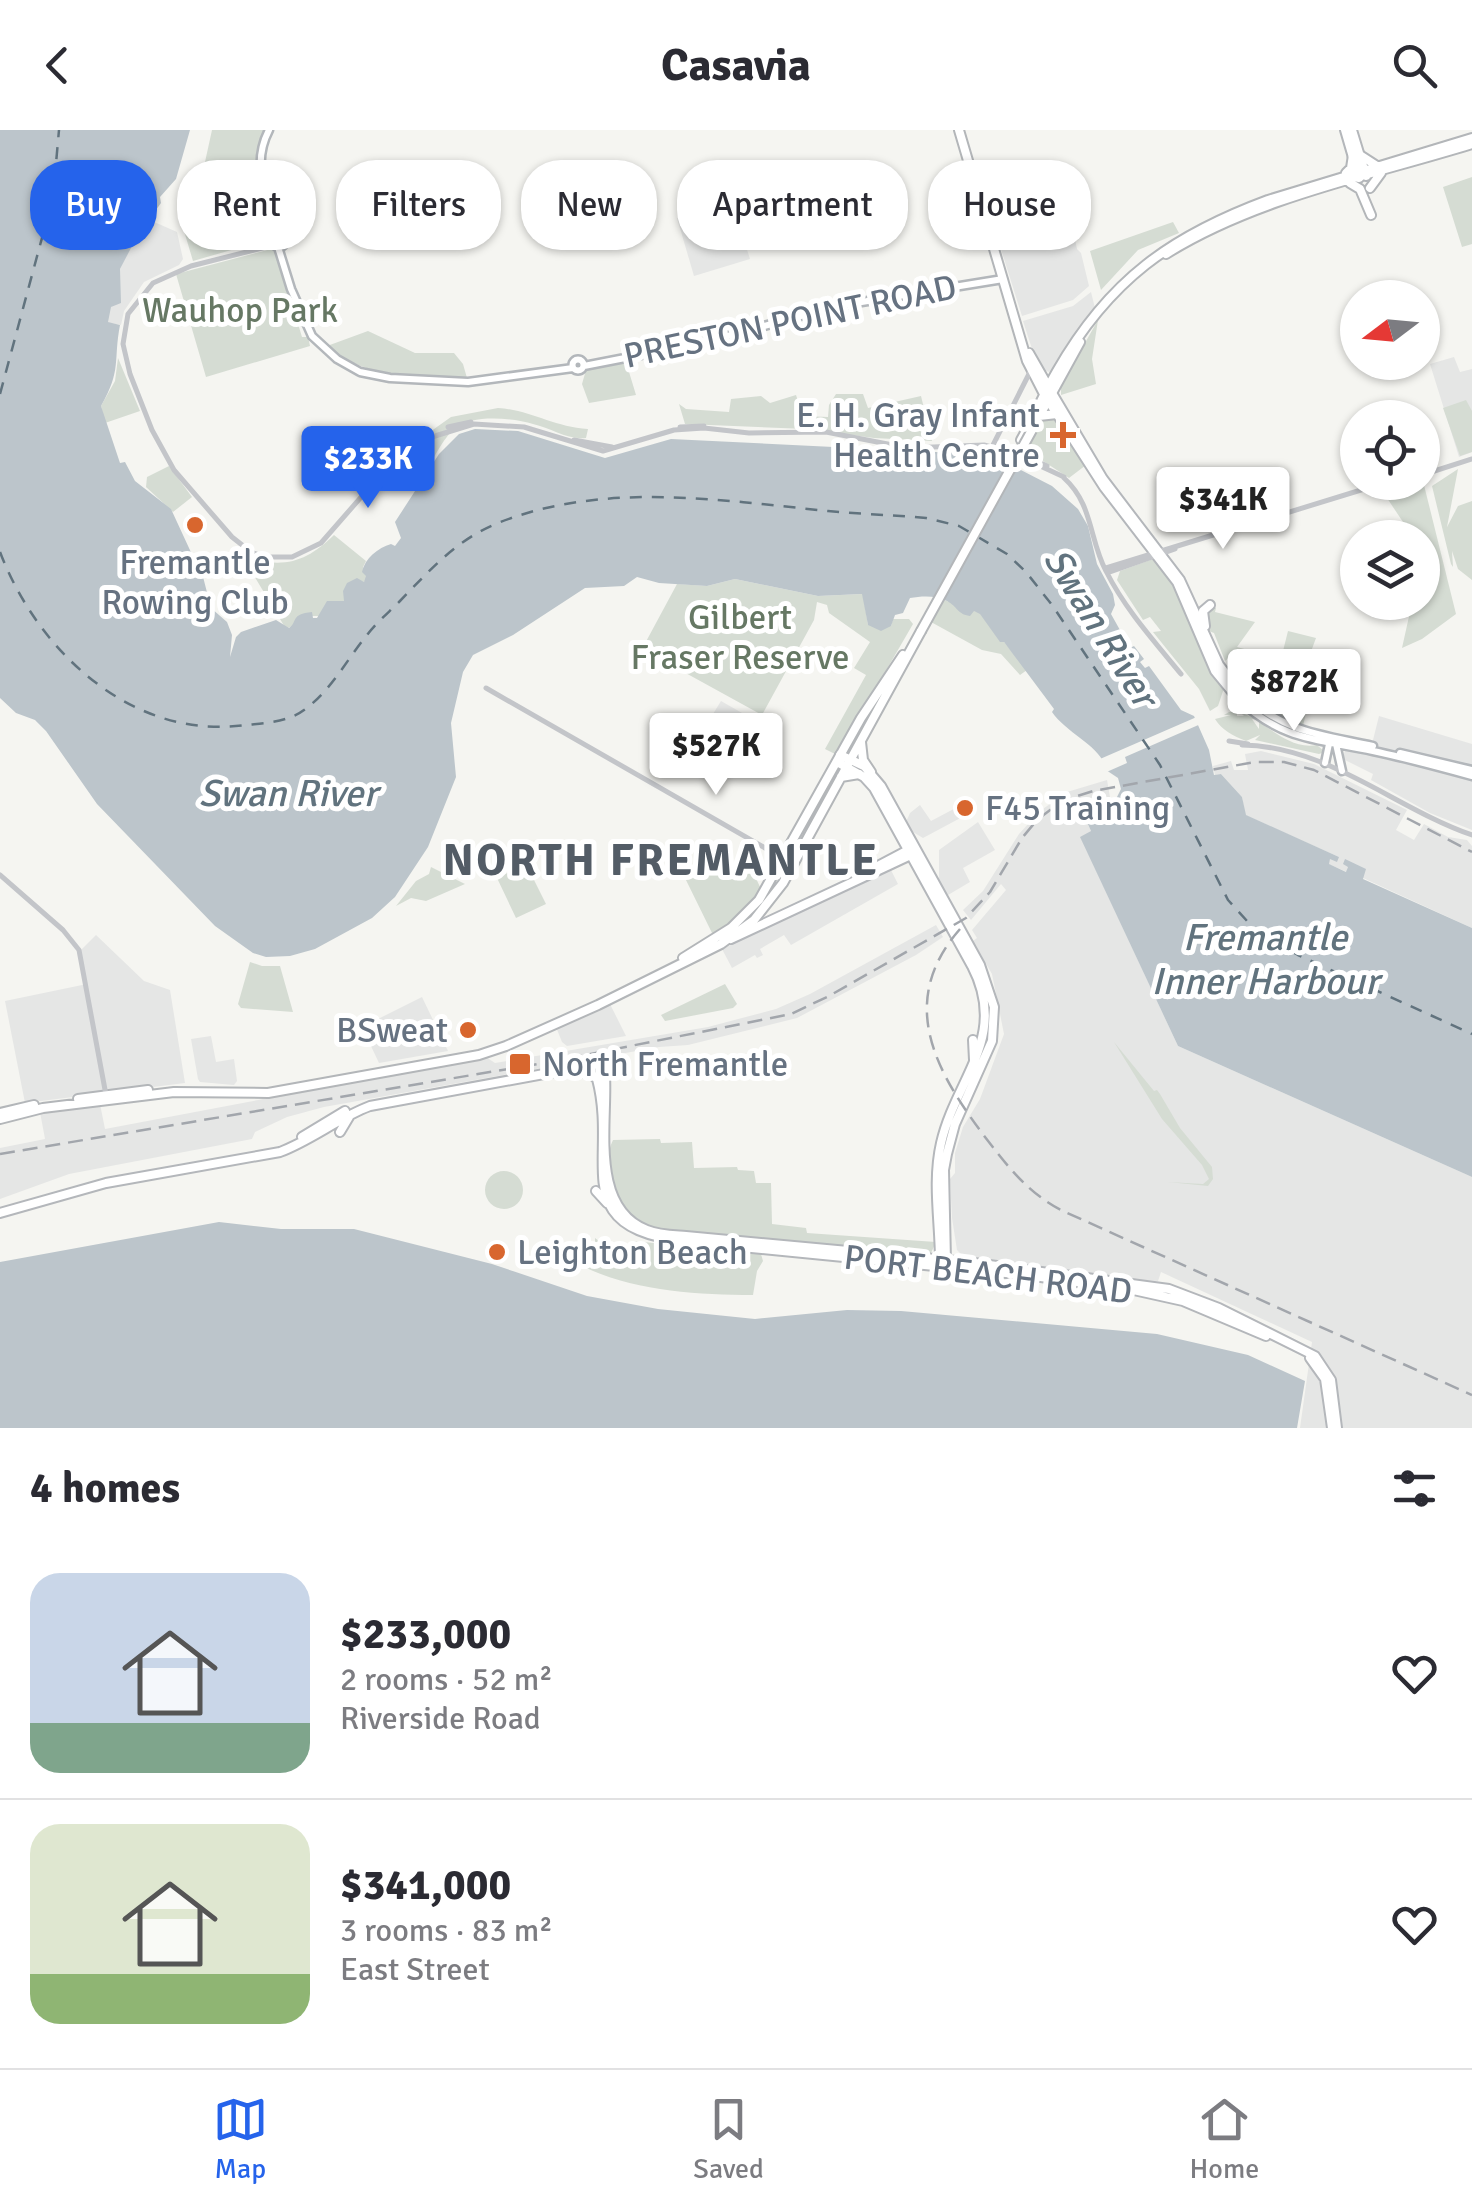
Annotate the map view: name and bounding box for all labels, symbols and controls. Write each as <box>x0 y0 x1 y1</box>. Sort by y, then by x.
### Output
icon: back <box>30 38 85 93</box>
text: Casavia <box>661 38 811 93</box>
icon: search <box>1387 38 1442 93</box>
chip: Buy <box>30 160 157 250</box>
chip: Rent <box>177 160 316 250</box>
chip: Filters <box>336 160 501 250</box>
chip: New <box>521 160 657 250</box>
chip: Apartment <box>677 160 908 250</box>
chip: House <box>928 160 1091 250</box>
street label: PRESTON POINT ROAD <box>620 265 960 378</box>
north arrow <box>1340 280 1440 380</box>
map controls <box>1340 280 1440 620</box>
park label: Wauhop Park <box>142 289 338 332</box>
place label: E. H. Gray Infant Health Centre <box>796 394 1040 477</box>
button: locate <box>1340 400 1440 500</box>
marker: E. H. Gray Infant Health Centre <box>1050 422 1076 448</box>
pin: $233K <box>298 426 438 511</box>
text: $233K <box>324 439 412 478</box>
pin: $341K <box>1153 467 1293 552</box>
text: $341K <box>1179 480 1267 519</box>
marker: Fremantle Rowing Club <box>184 514 206 536</box>
button: layers <box>1340 520 1440 620</box>
water label: Swan River <box>1033 539 1170 720</box>
place label: Fremantle Rowing Club <box>101 541 289 624</box>
park label: Gilbert Fraser Reserve <box>630 596 850 679</box>
pin: $872K <box>1224 649 1364 734</box>
text: $872K <box>1250 662 1338 701</box>
pin: $527K <box>646 713 786 798</box>
text: $527K <box>672 726 760 765</box>
water label: Swan River <box>199 770 382 817</box>
place label: F45 Training <box>985 787 1170 830</box>
marker: F45 Training <box>954 797 976 819</box>
district label: NORTH FREMANTLE <box>443 833 880 888</box>
water label: Fremantle Inner Harbour <box>1151 914 1384 1005</box>
place label: BSweat <box>336 1009 448 1052</box>
marker: BSweat <box>457 1019 479 1041</box>
place label: North Fremantle <box>542 1043 788 1086</box>
marker: North Fremantle <box>507 1051 533 1077</box>
place label: Leighton Beach <box>517 1231 748 1274</box>
street label: PORT BEACH ROAD <box>841 1235 1134 1314</box>
marker: Leighton Beach <box>486 1241 508 1263</box>
icon: filters <box>1387 1461 1442 1516</box>
text: 4 homes <box>30 1463 180 1514</box>
text: $233,000 <box>340 1609 511 1660</box>
icon: home <box>110 1613 230 1733</box>
icon: heart <box>1387 1646 1442 1701</box>
text: 2 rooms · 52 m² <box>340 1660 553 1699</box>
text: Riverside Road <box>340 1699 541 1738</box>
text: $341,000 <box>340 1860 511 1911</box>
icon: home <box>110 1864 230 1984</box>
icon: heart <box>1387 1897 1442 1952</box>
text: 3 rooms · 83 m² <box>340 1911 553 1950</box>
text: East Street <box>340 1950 490 1989</box>
tab: Map <box>213 2092 268 2186</box>
tab: Saved <box>693 2092 764 2186</box>
tab: Home <box>1189 2092 1259 2186</box>

